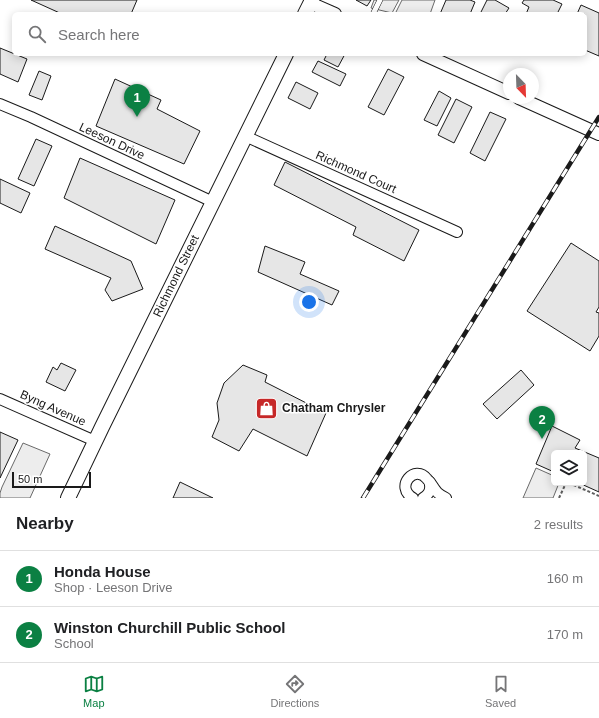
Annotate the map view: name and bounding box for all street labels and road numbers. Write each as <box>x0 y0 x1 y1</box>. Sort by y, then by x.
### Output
street label: Leeson Drive <box>77 120 147 162</box>
street label: Richmond Court <box>314 148 399 196</box>
street label: Richmond Street <box>150 232 202 319</box>
street label: Byng Avenue <box>18 387 88 429</box>

